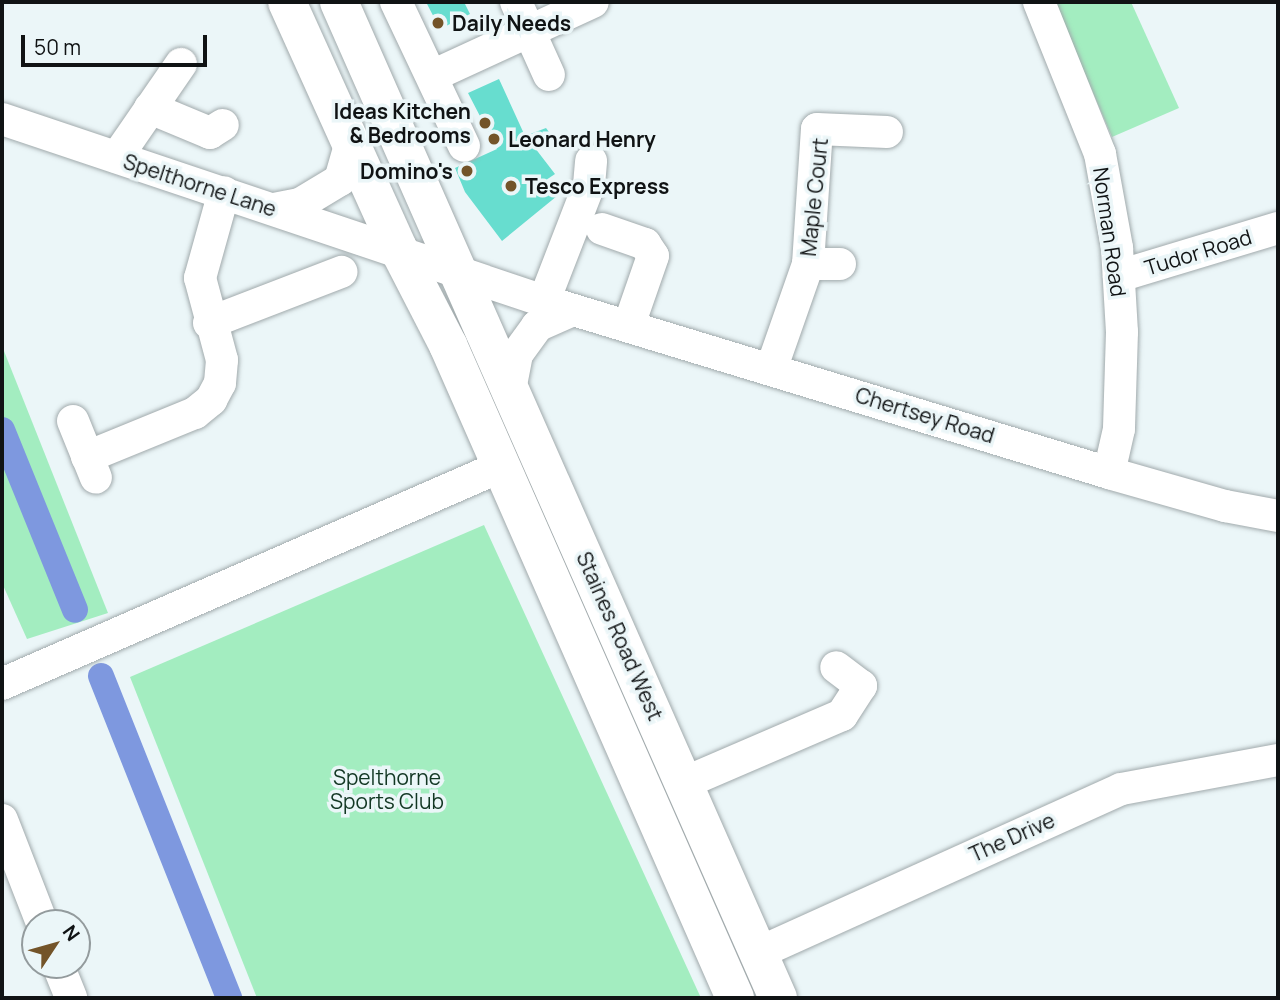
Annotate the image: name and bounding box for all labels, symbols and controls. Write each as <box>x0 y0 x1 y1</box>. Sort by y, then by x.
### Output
place label: Daily Needs <box>452 10 571 36</box>
marker: Daily Needs <box>430 15 446 31</box>
scale bar <box>24 21 210 65</box>
text: 50 m <box>34 33 81 61</box>
place label: Ideas Kitchen & Bedrooms <box>333 98 471 148</box>
marker: Ideas Kitchen & Bedrooms <box>477 115 493 131</box>
place label: Leonard Henry <box>508 126 656 152</box>
marker: Leonard Henry <box>486 131 502 147</box>
street label: Maple Court <box>795 136 833 258</box>
street label: Spelthorne Lane <box>120 148 280 222</box>
place label: Domino's <box>360 158 453 184</box>
marker: Domino's <box>459 163 475 179</box>
street label: Norman Road <box>1088 166 1132 298</box>
place label: Tesco Express <box>525 173 669 199</box>
marker: Tesco Express <box>503 178 519 194</box>
street label: Tudor Road <box>1142 224 1254 280</box>
street label: Chertsey Road <box>853 382 997 448</box>
street label: Staines Road West <box>571 548 669 724</box>
park label: Spelthorne Sports Club <box>330 764 444 814</box>
street label: The Drive <box>966 807 1058 867</box>
north arrow <box>21 909 91 979</box>
text: N <box>57 920 86 946</box>

